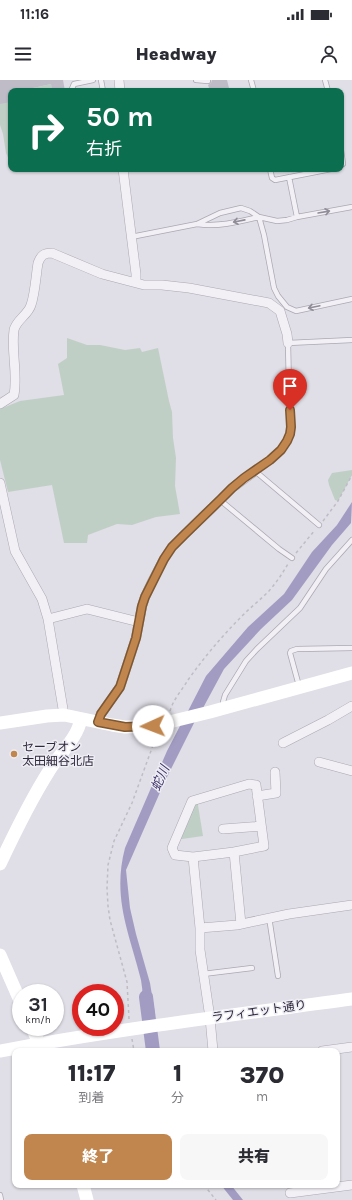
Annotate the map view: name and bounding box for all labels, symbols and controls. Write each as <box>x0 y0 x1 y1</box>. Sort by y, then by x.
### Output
text: 11:16 <box>20 5 49 23</box>
icon: menu <box>12 43 34 65</box>
text: Headway <box>135 43 217 65</box>
icon: person <box>318 43 340 65</box>
text: 50 m <box>86 100 154 133</box>
icon: right <box>20 104 72 156</box>
text: 右折 <box>86 138 122 160</box>
one-way arrow <box>318 208 331 216</box>
one-way arrow <box>233 218 246 226</box>
one-way arrow <box>308 304 321 312</box>
pin <box>273 369 307 410</box>
icon: arrive <box>279 375 301 397</box>
position arrow <box>132 705 174 747</box>
place label: セーブオン 太田細谷北店 <box>22 740 94 768</box>
marker: セーブオン 太田細谷北店 <box>9 749 19 759</box>
water label: 蛇川 <box>148 761 173 793</box>
speed limit sign: 40 <box>72 984 124 1036</box>
text: 31 <box>28 993 48 1016</box>
street label: ラフィエット通り <box>211 997 307 1025</box>
text: km/h <box>25 1014 51 1026</box>
text: 11:17 <box>68 1059 115 1087</box>
text: 1 <box>173 1059 182 1087</box>
text: 370 <box>240 1061 284 1089</box>
text: m <box>256 1089 268 1104</box>
text: 到着 <box>79 1090 105 1105</box>
text: 分 <box>171 1090 184 1105</box>
button: 終了 <box>24 1134 172 1180</box>
button: 共有 <box>180 1134 328 1180</box>

